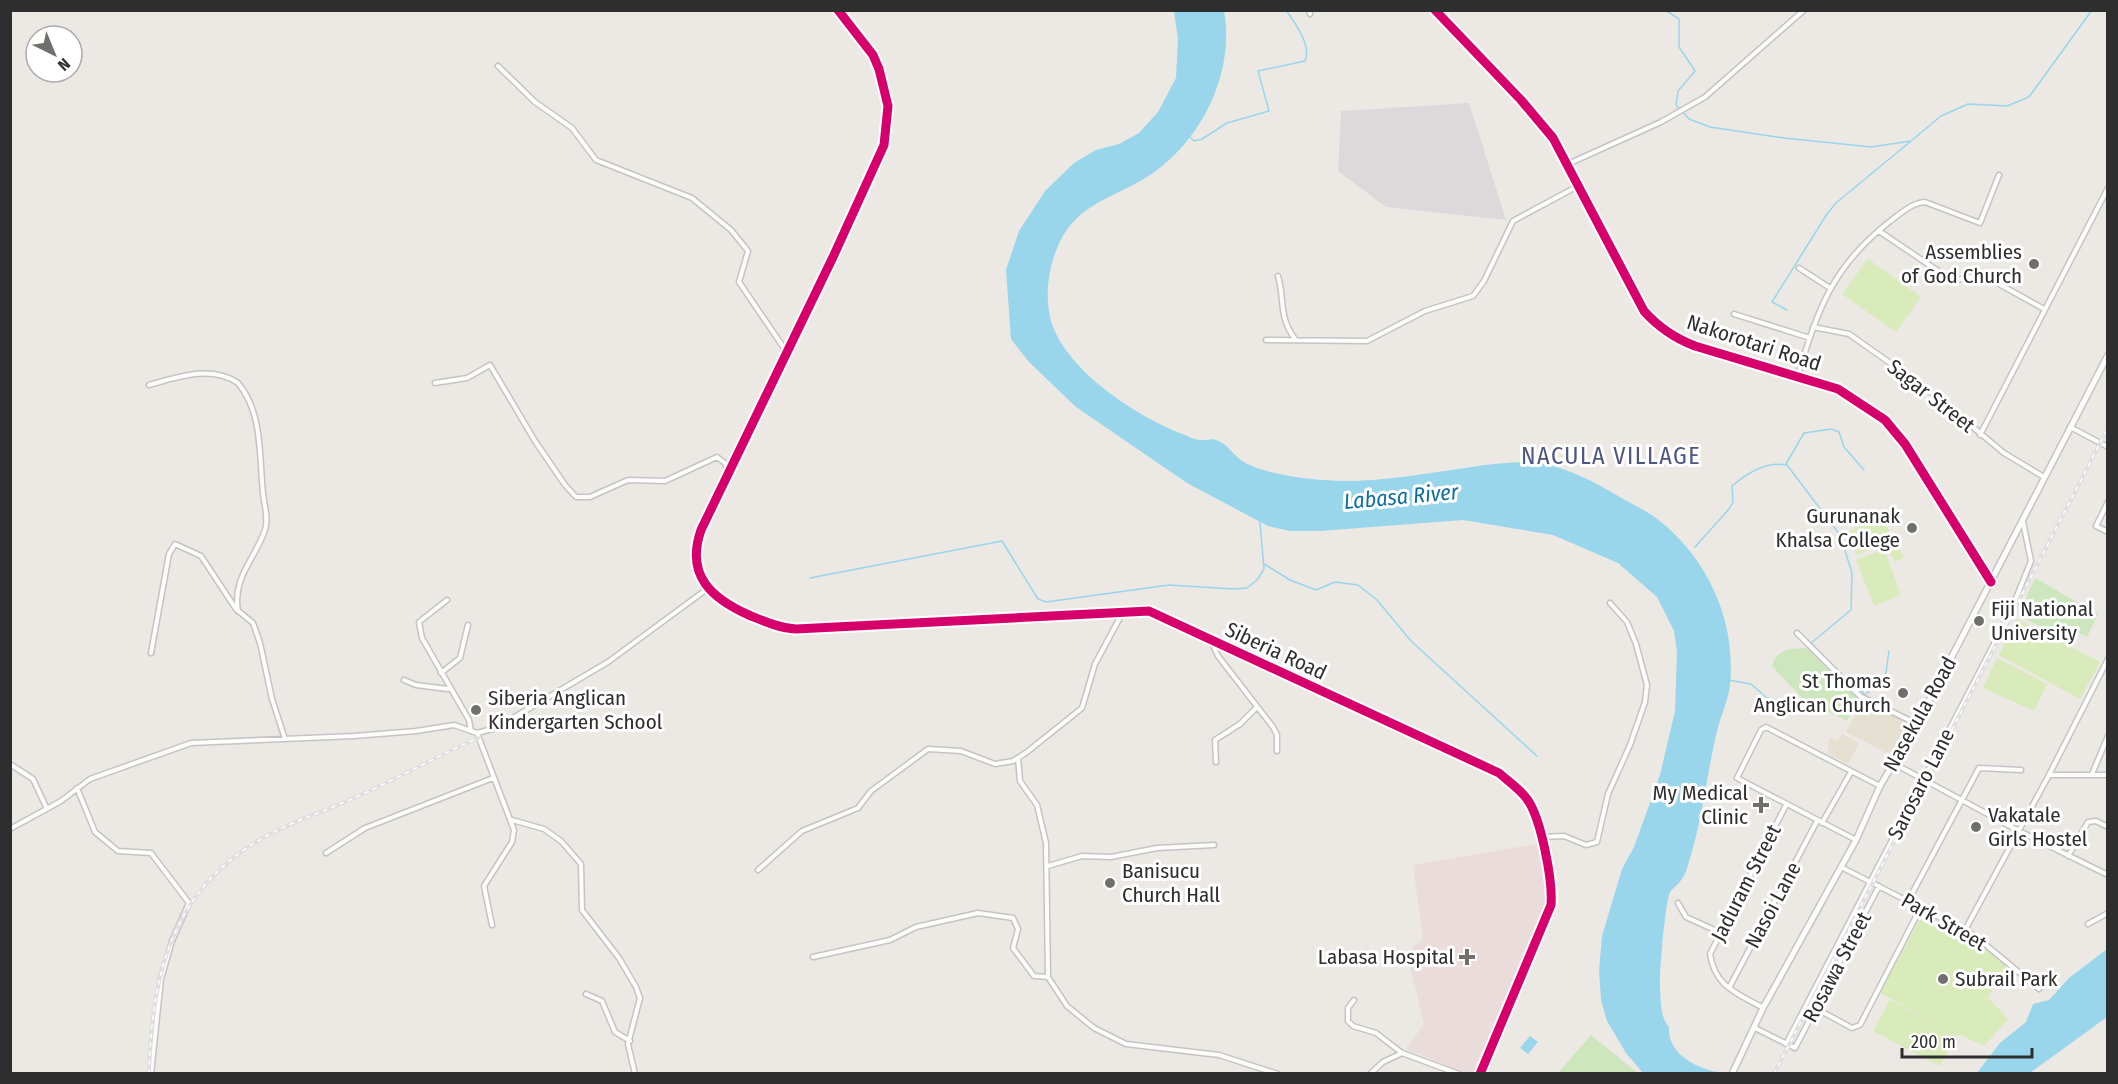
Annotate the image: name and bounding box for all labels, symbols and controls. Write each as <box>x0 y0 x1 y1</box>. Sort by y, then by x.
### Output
north arrow <box>24 24 84 84</box>
text: N <box>54 54 74 75</box>
place label: Assemblies of God Church <box>1901 239 2022 289</box>
marker: Assemblies of God Church <box>2027 257 2041 271</box>
street label: Nakorotari Road <box>1684 309 1824 377</box>
street label: Sagar Street <box>1882 354 1980 438</box>
district label: NACULA VILLAGE <box>1521 442 1701 470</box>
water label: Labasa River <box>1343 478 1461 515</box>
place label: Gurunanak Khalsa College <box>1776 503 1900 553</box>
marker: Gurunanak Khalsa College <box>1905 521 1919 535</box>
place label: Fiji National University <box>1991 596 2094 646</box>
marker: Fiji National University <box>1972 614 1986 628</box>
street label: Siberia Road <box>1221 616 1331 686</box>
street label: Nasekula Road <box>1878 652 1962 776</box>
place label: St Thomas Anglican Church <box>1754 668 1891 718</box>
place label: Siberia Anglican Kindergarten School <box>488 685 663 735</box>
marker: St Thomas Anglican Church <box>1896 686 1910 700</box>
marker: Siberia Anglican Kindergarten School <box>469 703 483 717</box>
street label: Sarosaro Lane <box>1882 724 1960 844</box>
place label: My Medical Clinic <box>1653 780 1748 830</box>
marker: My Medical Clinic <box>1752 796 1770 814</box>
place label: Vakatale Girls Hostel <box>1988 802 2088 852</box>
street label: Jaduram Street <box>1705 820 1787 946</box>
marker: Vakatale Girls Hostel <box>1969 820 1983 834</box>
street label: Nasoi Lane <box>1739 857 1807 953</box>
place label: Banisucu Church Hall <box>1122 858 1221 908</box>
marker: Banisucu Church Hall <box>1103 876 1117 890</box>
street label: Park Street <box>1897 887 1991 957</box>
street label: Rosawa Street <box>1797 907 1877 1027</box>
place label: Labasa Hospital <box>1318 944 1454 970</box>
marker: Labasa Hospital <box>1458 948 1476 966</box>
place label: Subrail Park <box>1955 966 2058 992</box>
marker: Subrail Park <box>1936 972 1950 986</box>
scale bar <box>1902 1021 2032 1059</box>
text: 200 m <box>1911 1031 1956 1053</box>

